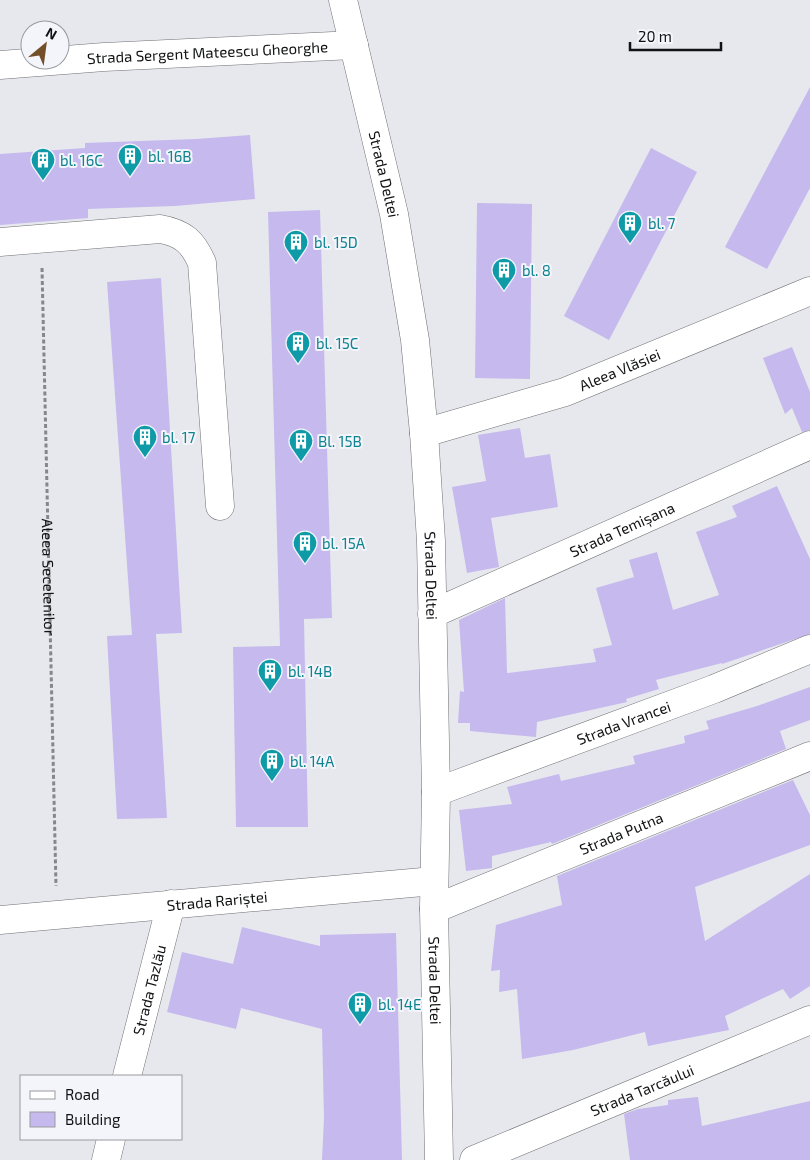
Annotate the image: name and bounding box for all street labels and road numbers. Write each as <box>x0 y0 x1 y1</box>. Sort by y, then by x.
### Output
street label: Strada Sergent Mateescu Gheorghe <box>86 37 328 67</box>
street label: Strada Deltei <box>365 129 403 219</box>
street label: Aleea Vlăsiei <box>576 345 663 394</box>
street label: Strada Temișana <box>567 498 677 560</box>
street label: Aleea Secelenilor <box>39 518 59 636</box>
street label: Strada Deltei <box>421 531 442 620</box>
street label: Strada Vrancei <box>574 697 673 748</box>
street label: Strada Putna <box>577 808 666 858</box>
street label: Strada Rariștei <box>166 887 268 914</box>
street label: Strada Deltei <box>426 936 445 1025</box>
street label: Strada Tazlău <box>129 943 169 1037</box>
street label: Strada Tarcăului <box>588 1060 696 1120</box>

